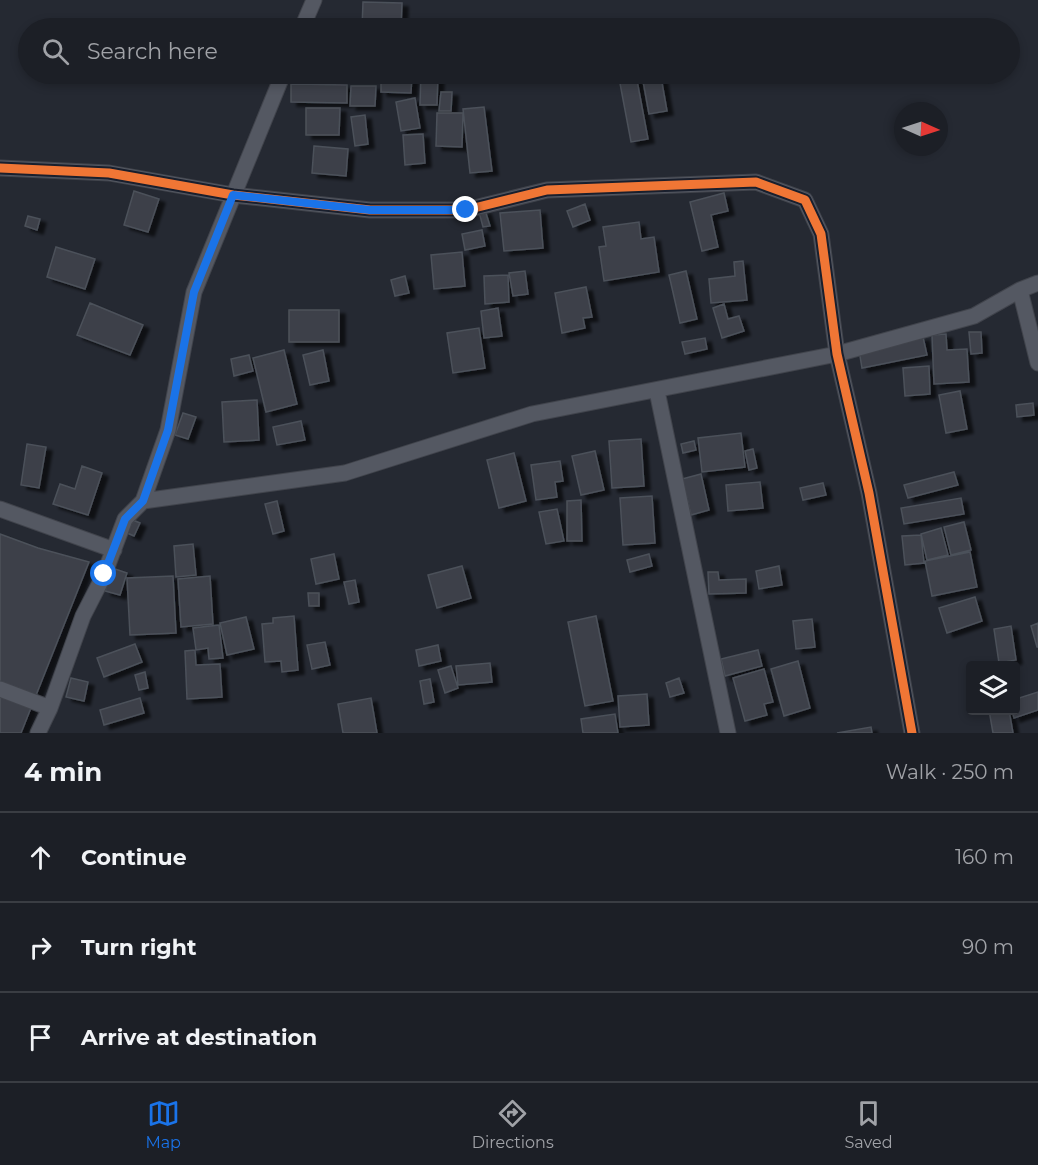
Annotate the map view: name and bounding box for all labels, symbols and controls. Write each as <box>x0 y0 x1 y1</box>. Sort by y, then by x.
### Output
search box <box>18 18 1020 84</box>
icon: search <box>39 35 72 68</box>
text: Search here <box>87 38 218 65</box>
north arrow <box>894 102 948 156</box>
route end <box>452 196 478 222</box>
route start <box>90 560 116 586</box>
map controls <box>966 661 1020 715</box>
button: layers <box>966 661 1020 715</box>
text: 4 min <box>24 756 102 788</box>
text: Walk · 250 m <box>886 760 1014 784</box>
icon: ahead <box>24 841 57 874</box>
text: Continue <box>81 844 187 871</box>
text: 160 m <box>955 845 1014 869</box>
icon: right <box>24 931 57 964</box>
text: Turn right <box>81 934 196 961</box>
text: 90 m <box>962 935 1014 959</box>
icon: arrive <box>24 1021 57 1054</box>
text: Arrive at destination <box>81 1024 317 1051</box>
tab: Map <box>145 1097 181 1152</box>
tab: Directions <box>472 1097 554 1152</box>
tab: Saved <box>845 1097 893 1152</box>

